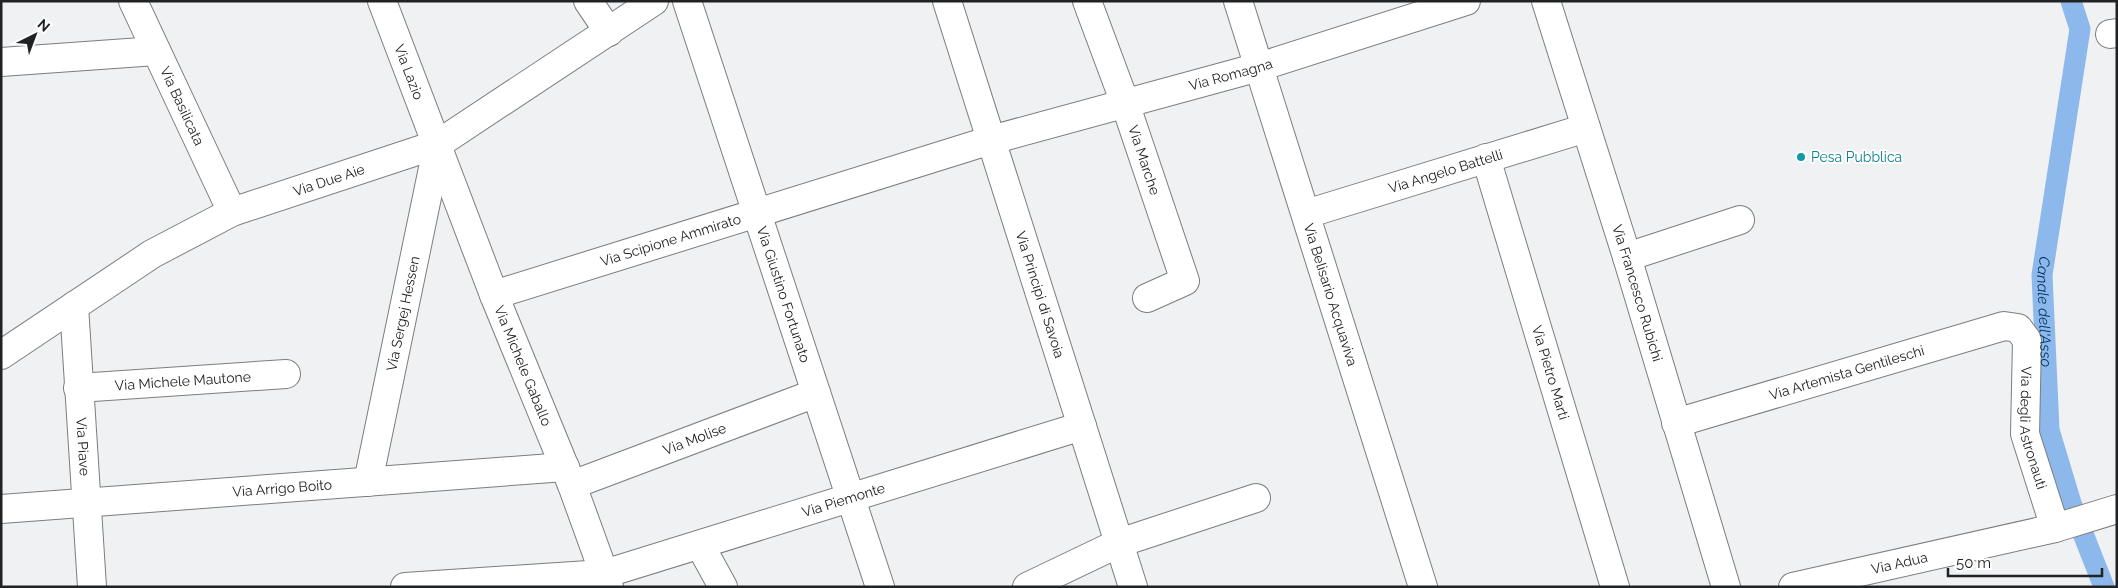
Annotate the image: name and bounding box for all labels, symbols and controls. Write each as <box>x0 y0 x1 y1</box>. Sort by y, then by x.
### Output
north arrow <box>10 10 60 60</box>
text: N <box>34 16 53 35</box>
street label: Via Lazio <box>391 42 427 102</box>
street label: Via Romagna <box>1187 55 1274 94</box>
street label: Via Basilicata <box>157 64 208 148</box>
street label: Via Marche <box>1125 123 1163 197</box>
street label: Via Angelo Battelli <box>1386 146 1505 196</box>
place label: Pesa Pubblica <box>1811 149 1902 165</box>
marker: Pesa Pubblica <box>1795 151 1807 163</box>
street label: Via Due Aie <box>291 161 367 199</box>
street label: Via Scipione Ammirato <box>598 211 743 269</box>
street label: Via Belisario Acquaviva <box>1301 221 1361 368</box>
street label: Via Francesco Rubichi <box>1609 222 1666 363</box>
street label: Via Giustino Fortunato <box>754 224 814 365</box>
street label: Via Principi di Savoia <box>1013 229 1068 360</box>
street label: Via Sergej Hessen <box>383 255 423 373</box>
water label: Canale dell'Asso <box>2033 255 2055 367</box>
street label: Via Michele Gaballo <box>491 303 555 428</box>
street label: Via Pietro Marti <box>1529 323 1572 422</box>
street label: Via Artemista Gentileschi <box>1767 342 1926 403</box>
street label: Via degli Astronauti <box>2017 366 2050 491</box>
street label: Via Michele Mautone <box>114 368 251 394</box>
street label: Via Piave <box>73 417 93 476</box>
street label: Via Molise <box>661 420 728 458</box>
street label: Via Arrigo Boito <box>232 476 333 500</box>
street label: Via Piemonte <box>800 480 887 520</box>
scale bar <box>1948 546 2102 578</box>
street label: Via Adua <box>1870 549 1929 577</box>
text: 50 m <box>1956 554 1991 572</box>

